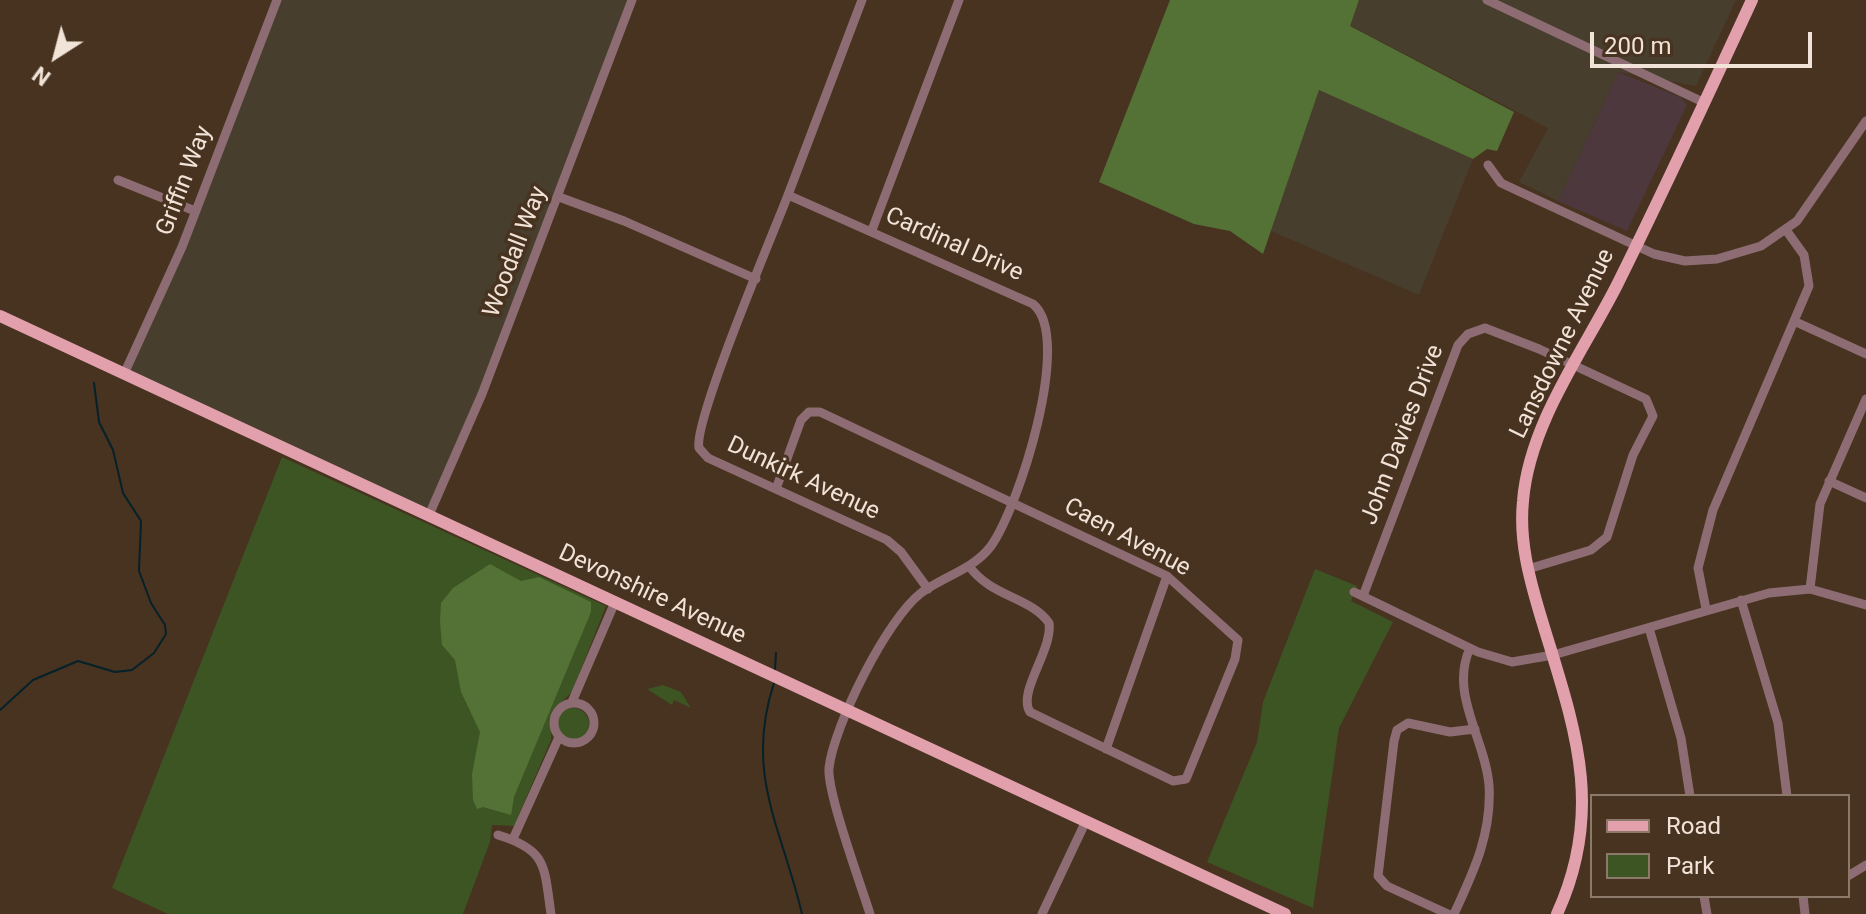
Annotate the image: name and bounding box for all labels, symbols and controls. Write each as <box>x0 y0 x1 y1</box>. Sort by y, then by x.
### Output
north arrow <box>16 16 96 96</box>
scale bar <box>1594 16 1816 66</box>
text: 200 m <box>1604 32 1671 60</box>
text: N <box>28 61 55 90</box>
street label: Griffin Way <box>151 122 219 240</box>
street label: Woodall Way <box>478 183 554 321</box>
street label: Cardinal Drive <box>881 202 1027 288</box>
street label: Lansdowne Avenue <box>1505 245 1621 443</box>
street label: John Davies Drive <box>1355 341 1451 529</box>
street label: Dunkirk Avenue <box>722 431 884 527</box>
street label: Caen Avenue <box>1059 493 1195 583</box>
street label: Devonshire Avenue <box>554 539 750 651</box>
legend <box>1590 794 1850 898</box>
text: Road <box>1666 812 1721 840</box>
text: Park <box>1666 852 1714 880</box>

